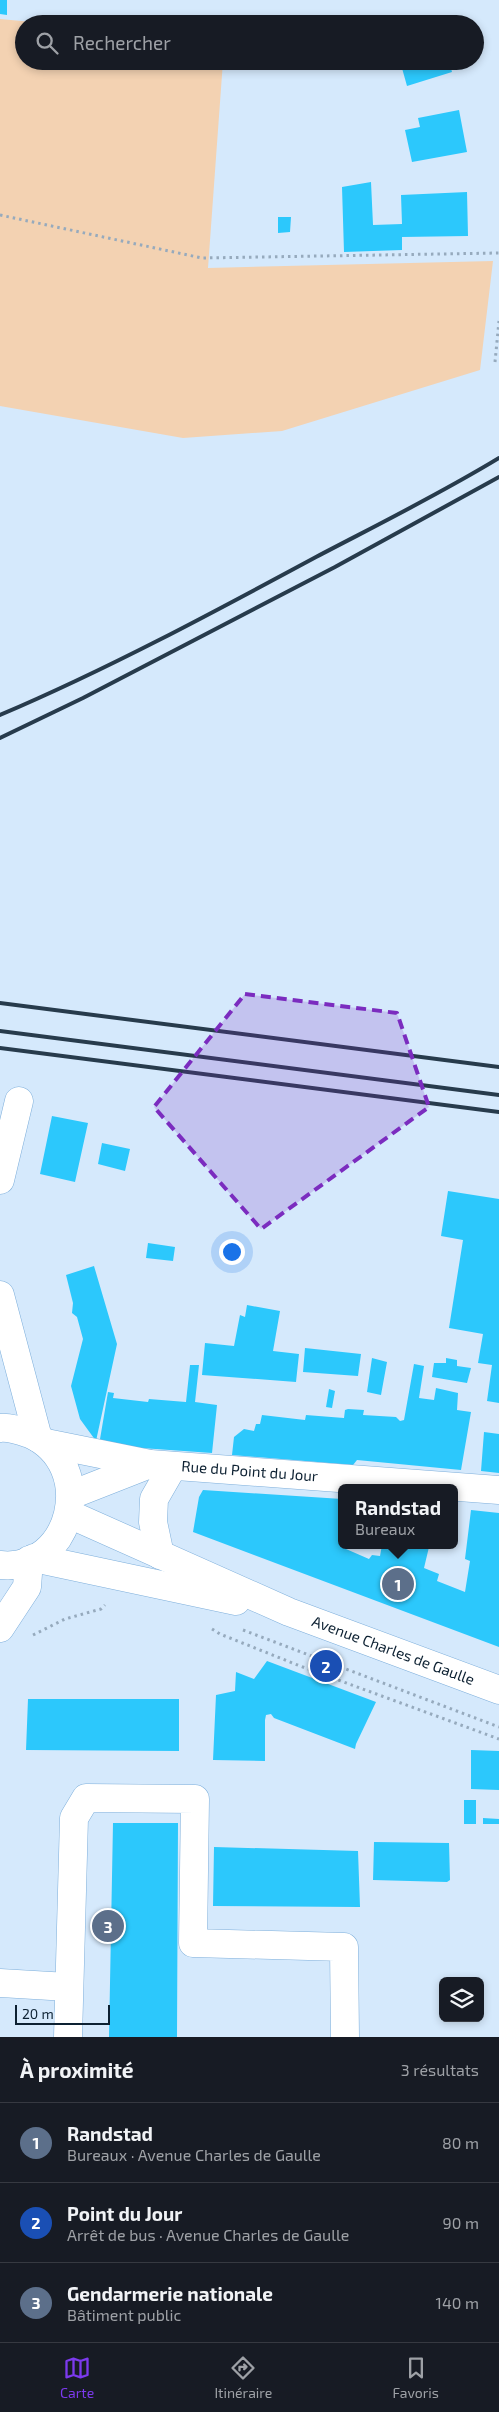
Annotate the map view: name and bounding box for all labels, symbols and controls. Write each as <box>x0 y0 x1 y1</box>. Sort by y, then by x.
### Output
search box <box>15 15 484 70</box>
icon: search <box>33 29 61 57</box>
text: Rechercher <box>73 31 171 54</box>
your location <box>219 1239 245 1265</box>
street label: Rue du Point du Jour <box>181 1456 319 1484</box>
popup <box>338 1484 458 1549</box>
text: Randstad <box>355 1496 441 1519</box>
text: Bureaux <box>355 1519 415 1538</box>
pin: 1 <box>382 1565 414 1603</box>
street label: Avenue Charles de Gaulle <box>310 1611 477 1688</box>
pin: 2 <box>310 1647 342 1685</box>
pin: 3 <box>92 1907 124 1945</box>
map controls <box>439 1977 484 2022</box>
button: layers <box>439 1977 484 2022</box>
scale bar <box>15 2002 110 2025</box>
text: 20 m <box>22 2005 54 2022</box>
text: À proximité <box>20 2057 134 2082</box>
text: 3 résultats <box>401 2060 479 2079</box>
text: Randstad <box>67 2122 153 2145</box>
text: 1 <box>33 2133 39 2152</box>
text: 80 m <box>442 2133 479 2152</box>
text: Bureaux · Avenue Charles de Gaulle <box>67 2145 321 2164</box>
text: Point du Jour <box>67 2202 182 2225</box>
text: 2 <box>31 2213 41 2232</box>
text: 90 m <box>443 2213 479 2232</box>
text: Arrêt de bus · Avenue Charles de Gaulle <box>67 2225 349 2244</box>
text: Gendarmerie nationale <box>67 2282 273 2305</box>
text: 3 <box>31 2293 41 2312</box>
text: 140 m <box>436 2293 479 2312</box>
text: Bâtiment public <box>67 2305 181 2324</box>
tab: Carte <box>60 2354 94 2401</box>
tab: Itinéraire <box>214 2354 272 2401</box>
tab: Favoris <box>392 2354 439 2401</box>

